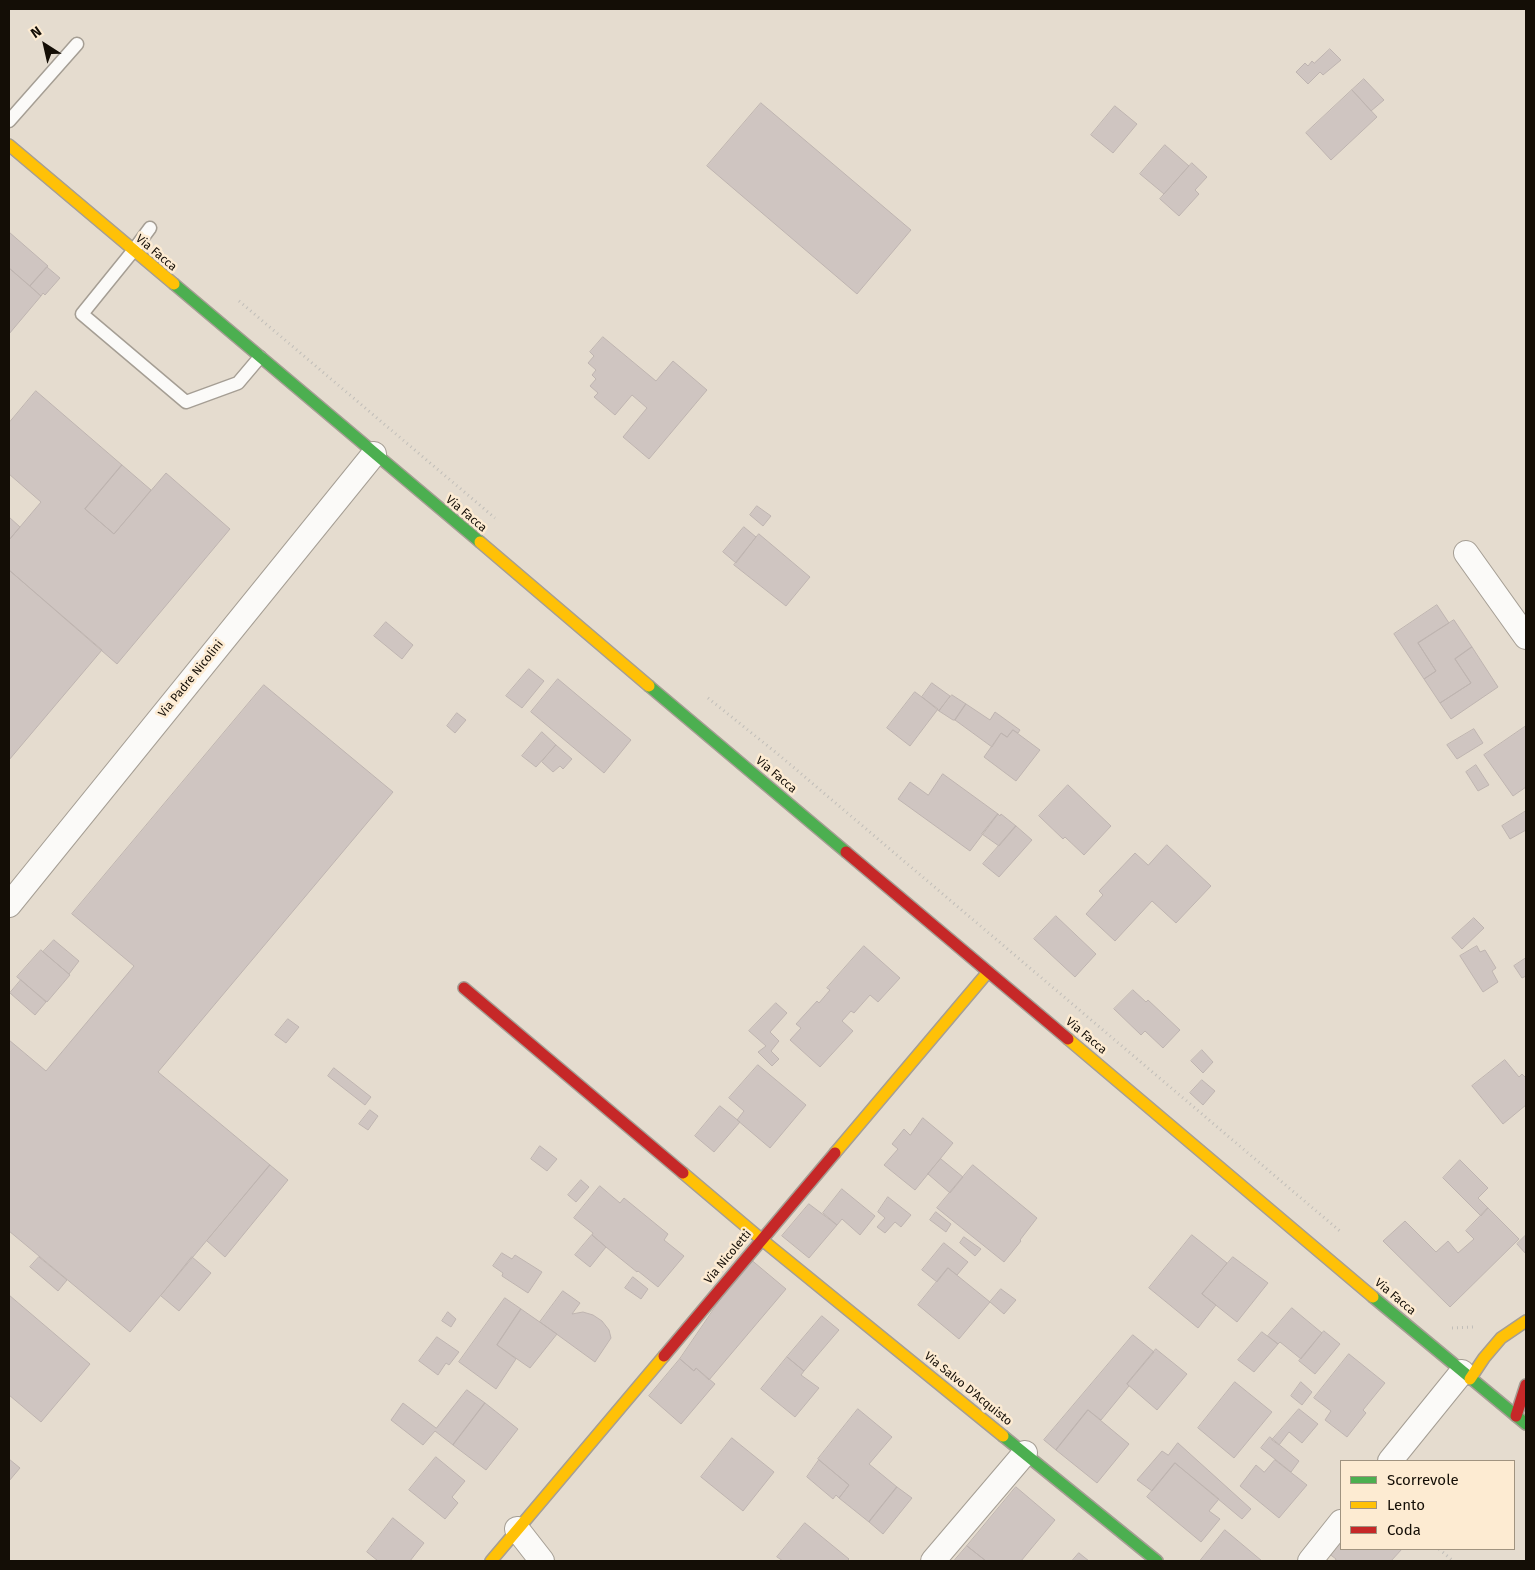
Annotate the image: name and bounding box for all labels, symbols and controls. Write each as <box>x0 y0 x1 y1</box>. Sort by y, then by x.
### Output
north arrow <box>20 20 70 70</box>
text: N <box>27 23 45 42</box>
street label: Via Facca <box>133 232 179 274</box>
street label: Via Facca <box>443 493 489 535</box>
street label: Via Padre Nicolini <box>155 637 227 721</box>
street label: Via Facca <box>753 754 799 796</box>
street label: Via Facca <box>1063 1015 1109 1057</box>
street label: Via Nicoletti <box>701 1227 755 1287</box>
street label: Via Facca <box>1372 1276 1418 1318</box>
street label: Via Salvo D'Acquisto <box>921 1349 1015 1429</box>
legend <box>1340 1460 1515 1550</box>
text: Scorrevole <box>1387 1471 1459 1489</box>
text: Lento <box>1387 1496 1425 1514</box>
text: Coda <box>1387 1521 1421 1539</box>

